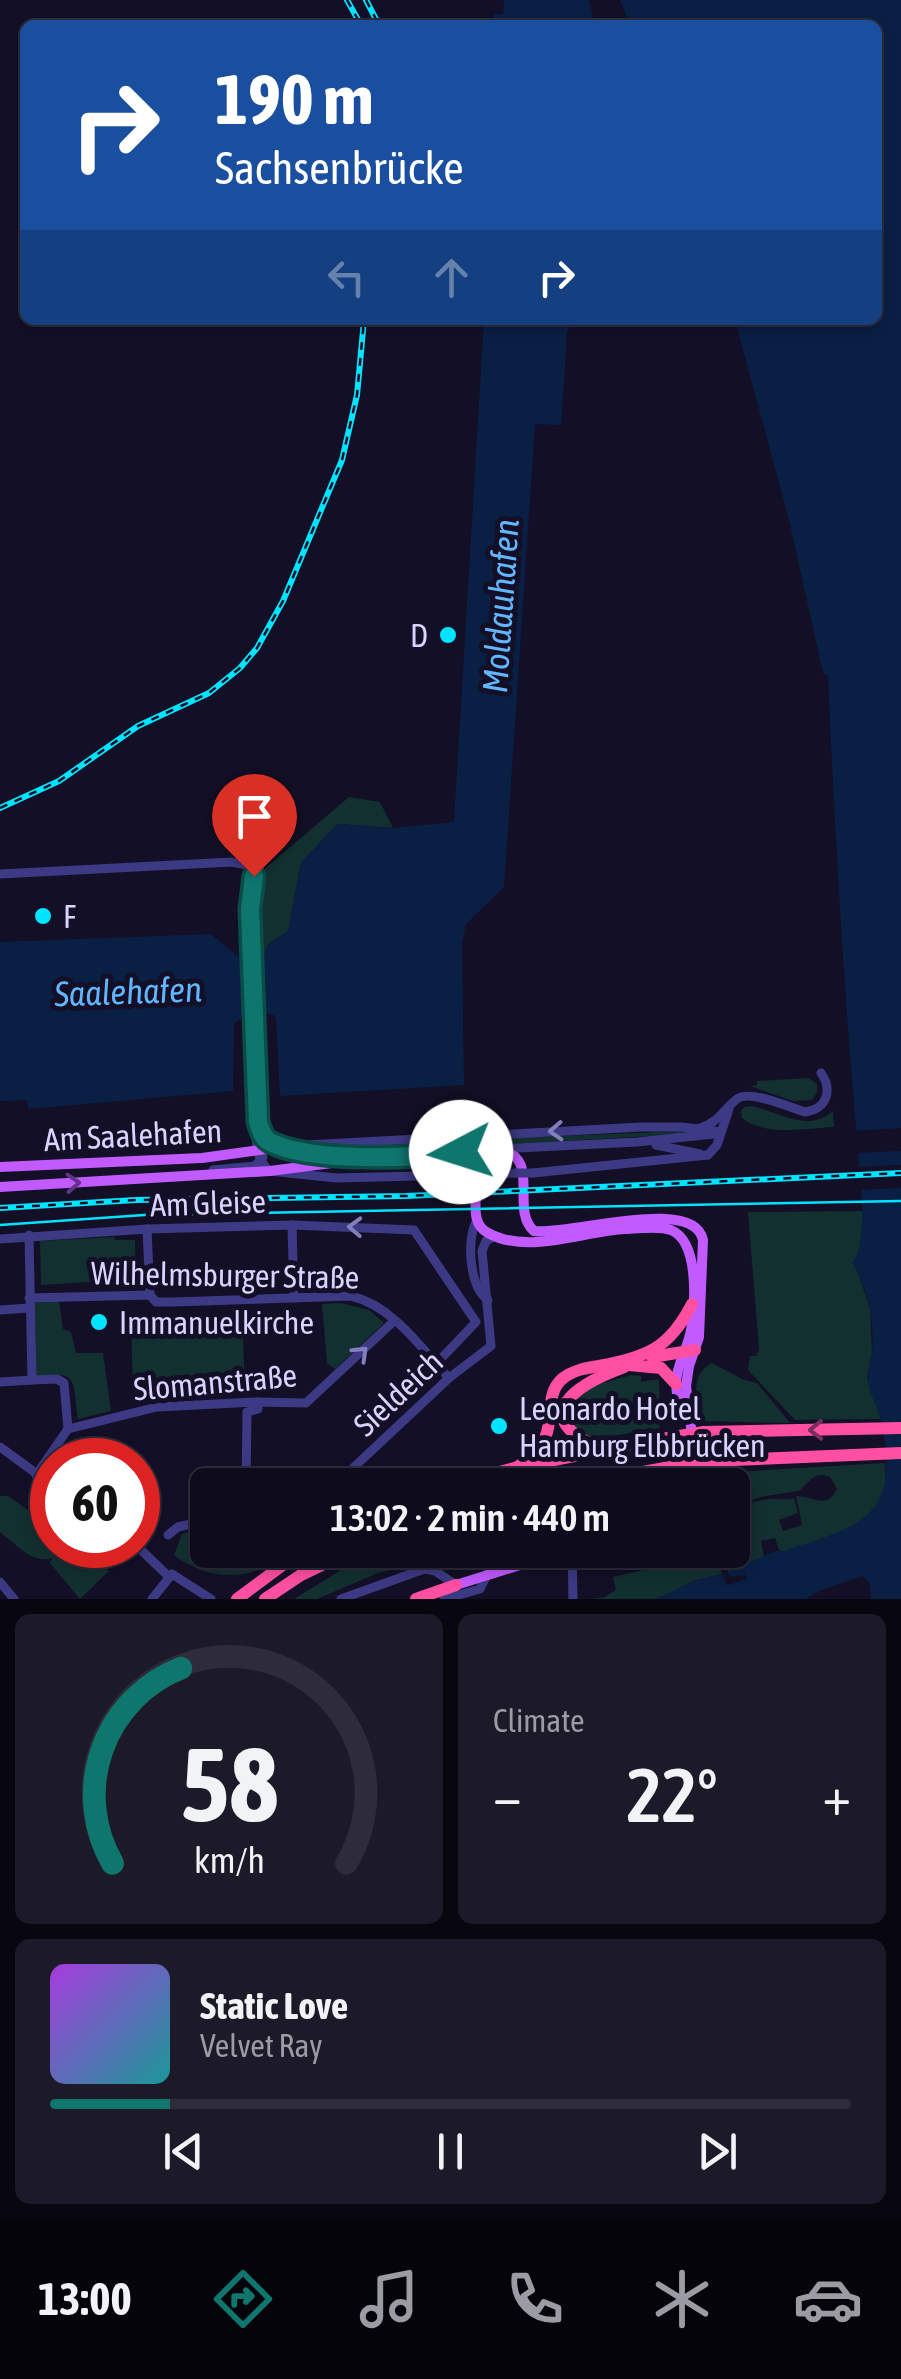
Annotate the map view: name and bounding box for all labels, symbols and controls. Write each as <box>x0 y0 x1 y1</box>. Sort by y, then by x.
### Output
text: 190 m <box>215 59 374 139</box>
icon: right <box>50 60 180 190</box>
text: Sachsenbrücke <box>215 142 464 194</box>
icon: left <box>319 250 374 305</box>
icon: ahead <box>424 250 479 305</box>
icon: right <box>529 250 584 305</box>
water label: Moldauhafen <box>474 518 526 694</box>
place label: D <box>410 617 428 654</box>
marker: D <box>437 624 459 646</box>
pin <box>212 774 297 877</box>
icon: arrive <box>227 789 282 844</box>
place label: F <box>63 898 76 935</box>
marker: F <box>32 905 54 927</box>
water label: Saalehafen <box>53 968 203 1014</box>
position arrow <box>409 1100 513 1204</box>
street label: Am Saalehafen <box>43 1112 223 1158</box>
one-way arrow <box>548 1120 564 1141</box>
one-way arrow <box>66 1173 82 1194</box>
street label: Am Gleise <box>149 1182 267 1224</box>
one-way arrow <box>346 1217 362 1238</box>
street label: Wilhelmsburger Straße <box>91 1254 359 1296</box>
place label: Immanuelkirche <box>119 1304 314 1341</box>
marker: Immanuelkirche <box>88 1311 110 1333</box>
street label: Sieldeich <box>346 1343 450 1443</box>
one-way arrow <box>349 1347 368 1365</box>
street label: Slomanstraße <box>132 1356 298 1408</box>
place label: Leonardo Hotel Hamburg Elbbrücken <box>519 1390 765 1464</box>
marker: Leonardo Hotel Hamburg Elbbrücken <box>488 1415 510 1437</box>
one-way arrow <box>808 1419 824 1440</box>
speed limit sign: 60 <box>30 1438 160 1568</box>
text: 13:02 · 2 min · 440 m <box>330 1496 610 1539</box>
text: Climate <box>493 1702 585 1739</box>
text: 58 <box>180 1724 278 1843</box>
text: 22° <box>626 1752 718 1838</box>
text: − <box>493 1764 522 1827</box>
text: + <box>822 1764 851 1827</box>
text: km/h <box>194 1840 264 1881</box>
text: Static Love <box>200 1984 348 2027</box>
text: Velvet Ray <box>200 2027 322 2064</box>
icon: previous <box>156 2124 211 2179</box>
icon: pause <box>423 2124 478 2179</box>
icon: next <box>690 2124 745 2179</box>
icon: directions <box>208 2264 278 2334</box>
icon: music <box>354 2264 424 2334</box>
icon: phone <box>500 2264 570 2334</box>
icon: climate <box>647 2264 717 2334</box>
icon: car <box>793 2264 863 2334</box>
text: 13:00 <box>38 2273 132 2325</box>

